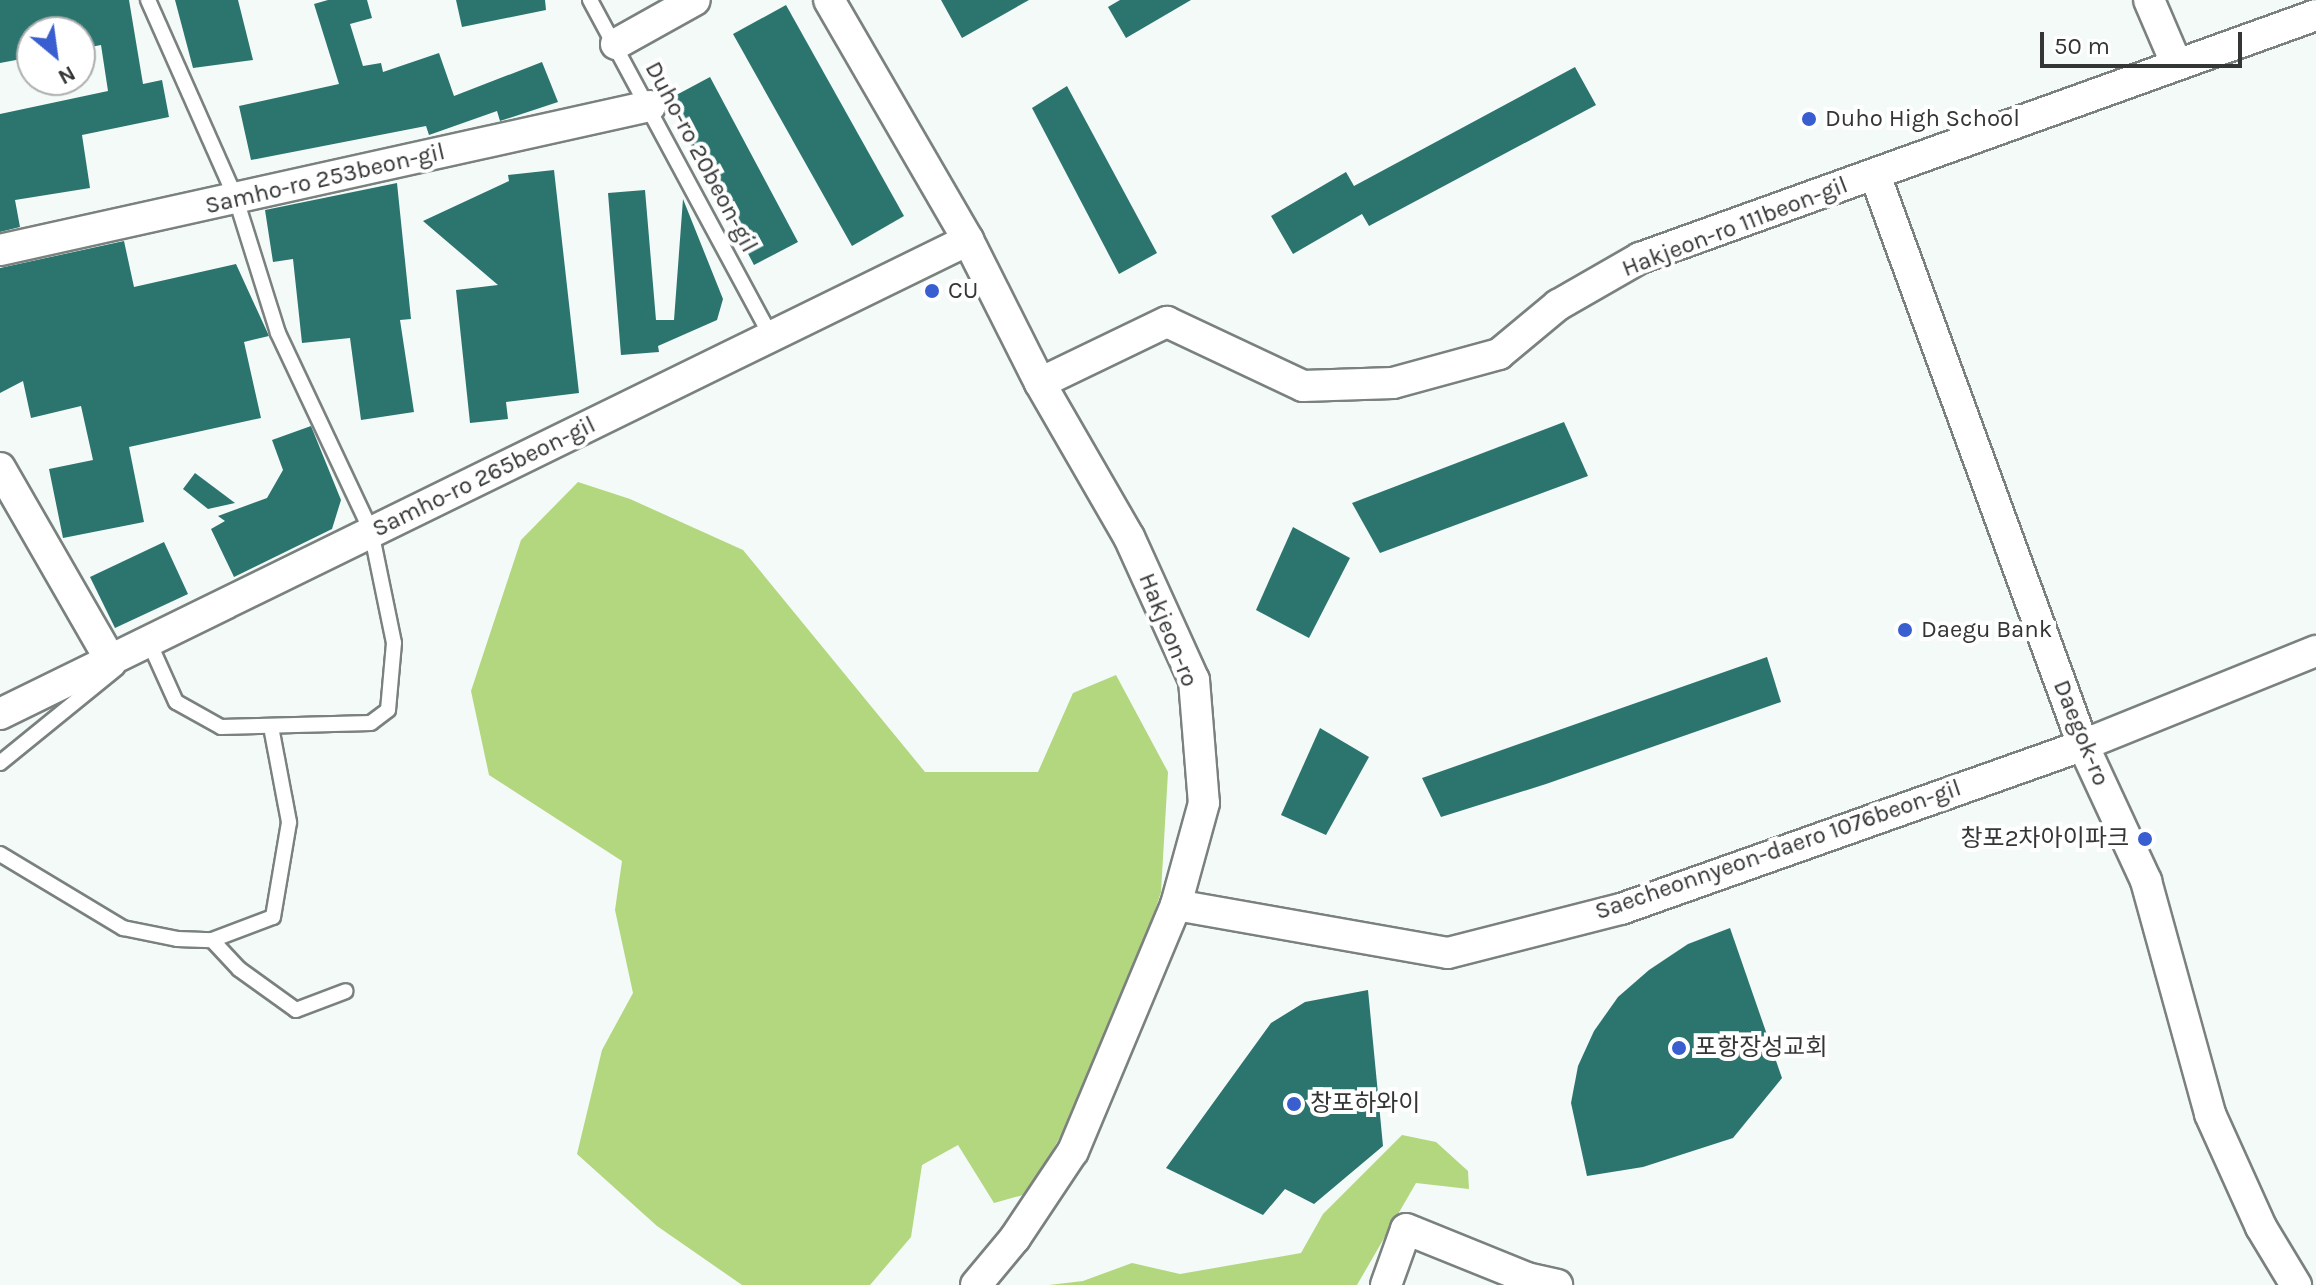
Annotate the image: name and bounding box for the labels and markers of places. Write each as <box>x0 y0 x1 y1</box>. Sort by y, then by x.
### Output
place label: Duho High School <box>1825 105 2020 133</box>
marker: Duho High School <box>1800 110 1818 128</box>
place label: CU <box>948 277 978 305</box>
marker: CU <box>923 282 941 300</box>
place label: Daegu Bank <box>1921 616 2052 644</box>
marker: Daegu Bank <box>1896 621 1914 639</box>
place label: 창포2차아이파크 <box>1961 825 2129 853</box>
marker: 창포2차아이파크 <box>2136 830 2154 848</box>
place label: 포항장성교회 <box>1695 1034 1827 1062</box>
marker: 포항장성교회 <box>1670 1039 1688 1057</box>
place label: 창포하와이 <box>1310 1090 1420 1118</box>
marker: 창포하와이 <box>1285 1095 1303 1113</box>

